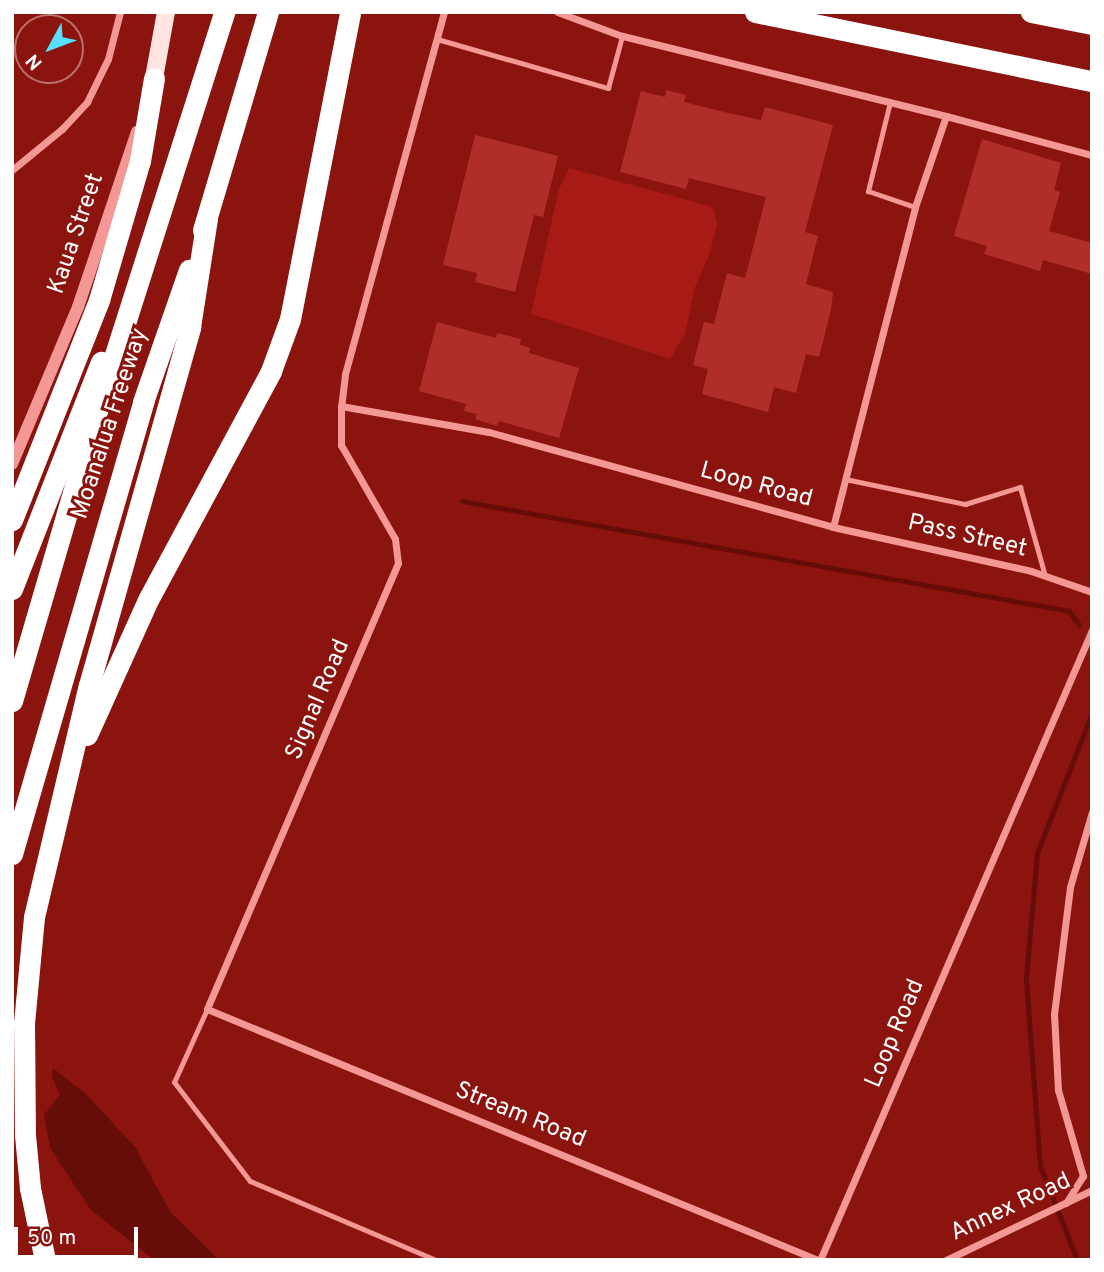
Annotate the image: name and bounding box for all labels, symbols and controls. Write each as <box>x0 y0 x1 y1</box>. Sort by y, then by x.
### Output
north arrow <box>14 14 84 84</box>
text: N <box>21 48 48 74</box>
street label: Kaua Street <box>43 170 111 298</box>
street label: Moanalua Freeway <box>67 325 155 523</box>
street label: Loop Road <box>697 457 815 515</box>
street label: Pass Street <box>905 509 1029 565</box>
street label: Signal Road <box>281 636 357 764</box>
street label: Loop Road <box>860 975 932 1093</box>
street label: Stream Road <box>451 1077 589 1155</box>
street label: Annex Road <box>946 1168 1076 1248</box>
scale bar <box>18 1212 142 1256</box>
text: 50 m <box>27 1225 76 1252</box>

